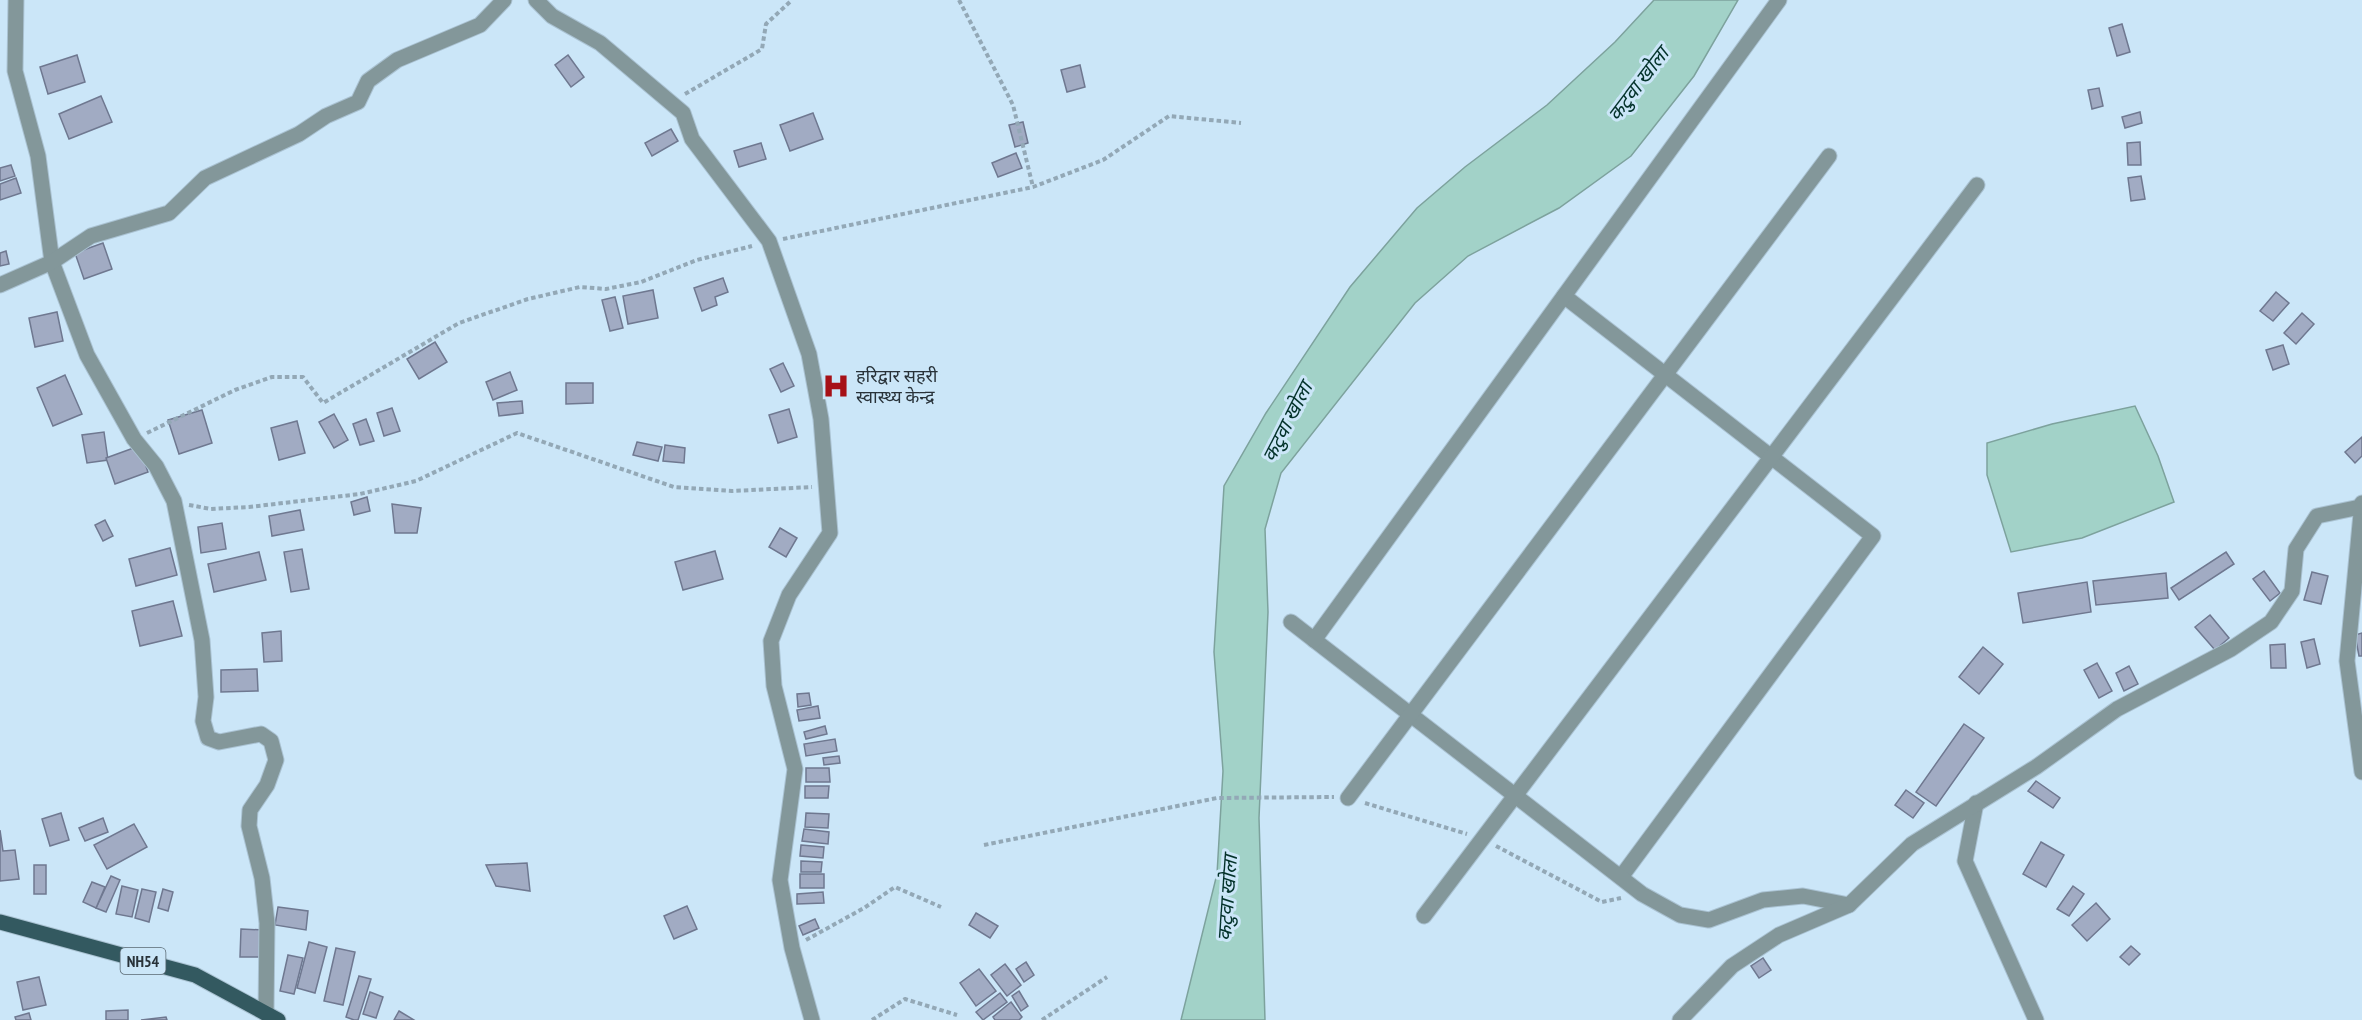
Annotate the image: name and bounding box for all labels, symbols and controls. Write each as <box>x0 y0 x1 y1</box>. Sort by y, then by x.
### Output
water label: कटुवा खोला <box>1602 39 1677 126</box>
place label: हरिद्वार सहरी स्वास्थ्य केन्द्र <box>856 364 938 408</box>
hospital icon: हरिद्वार सहरी स्वास्थ्य केन्द्र <box>821 371 851 401</box>
water label: कटुवा खोला <box>1256 374 1320 466</box>
water label: कटुवा खोला <box>1211 850 1243 942</box>
road number: NH54 <box>120 948 166 974</box>

